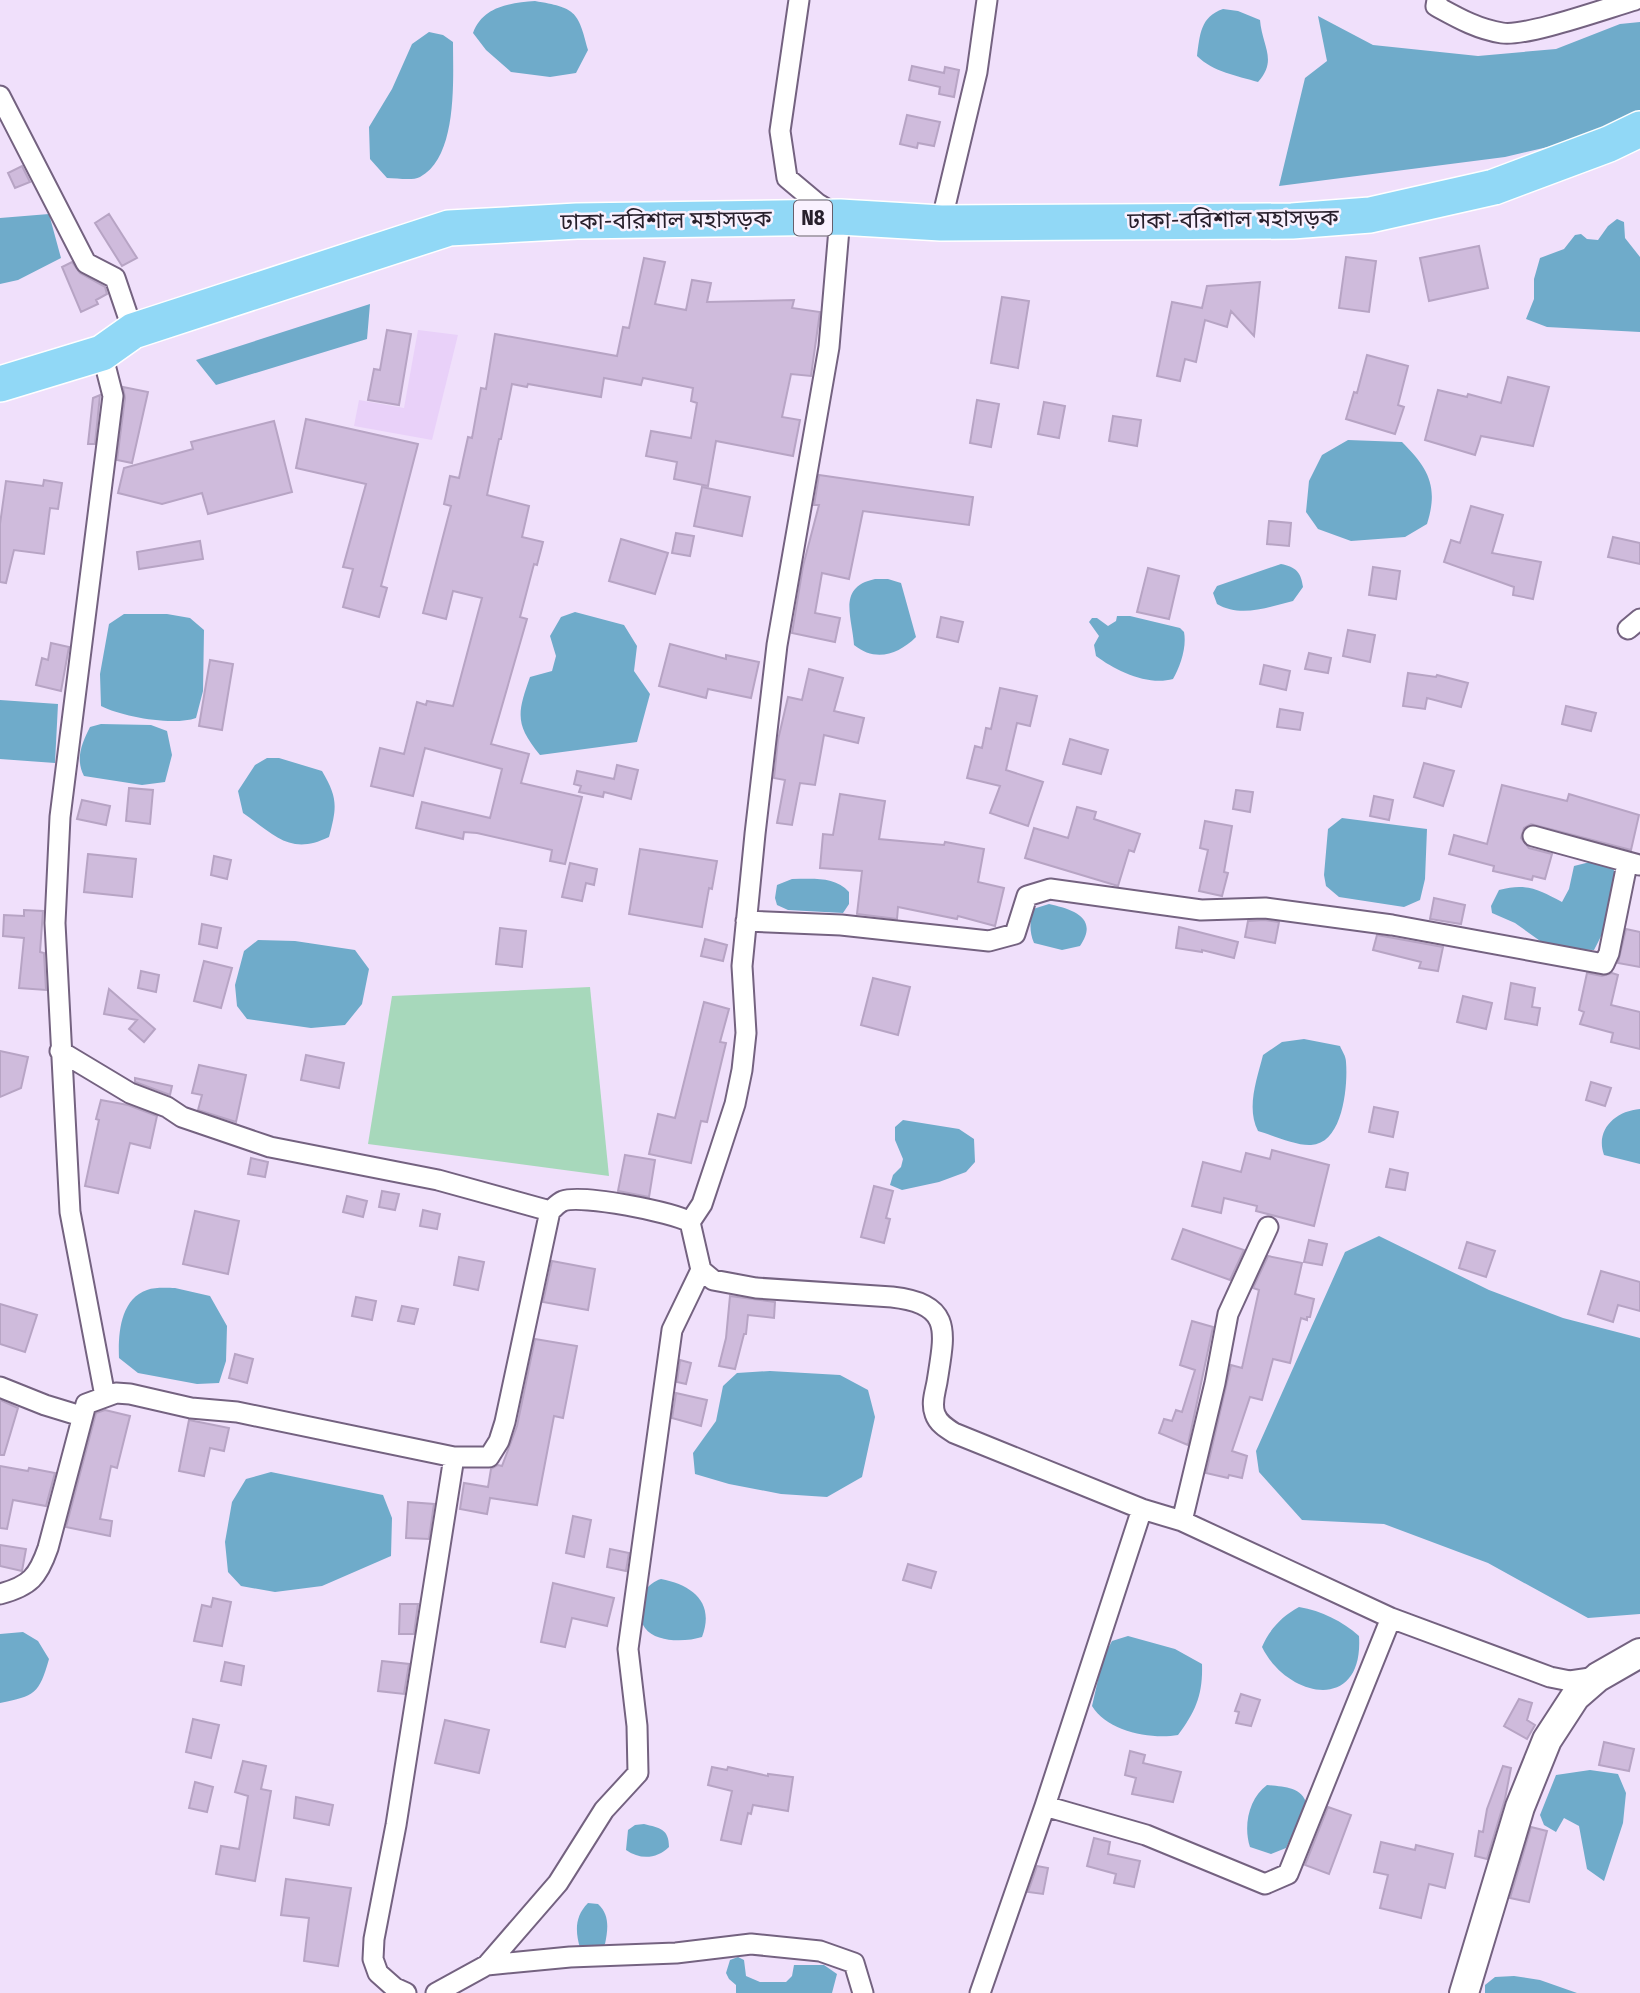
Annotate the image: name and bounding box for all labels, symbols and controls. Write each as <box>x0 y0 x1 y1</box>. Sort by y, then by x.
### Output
road number: N8 <box>794 200 832 235</box>
street label: ঢাকা-বরিশাল মহাসড়ক <box>1126 203 1339 235</box>
street label: ঢাকা-বরিশাল মহাসড়ক <box>559 204 772 236</box>

